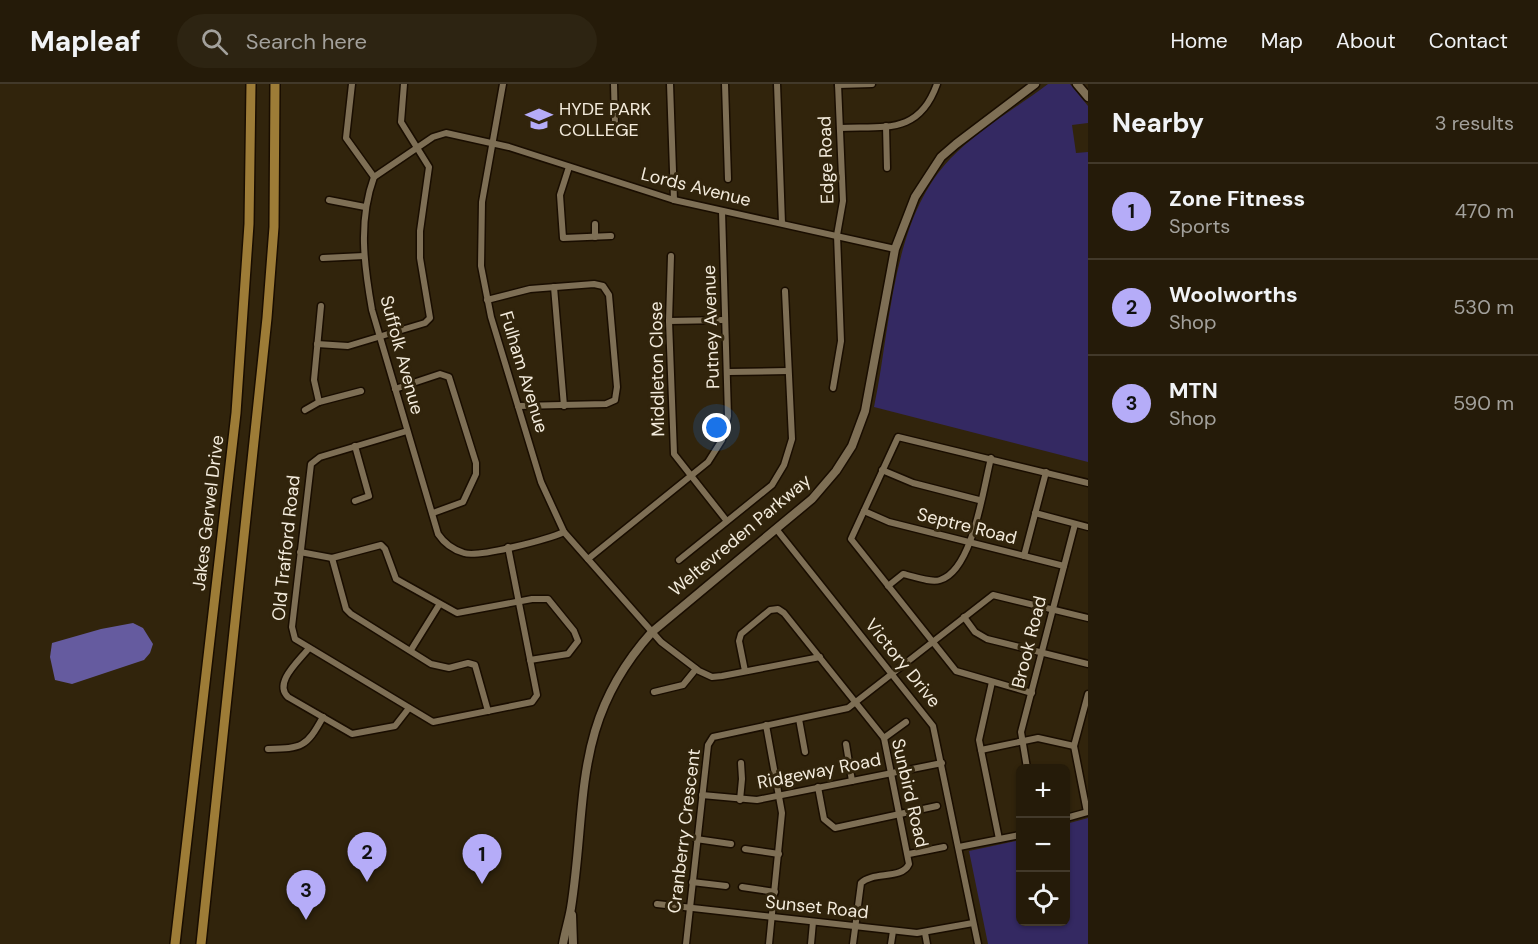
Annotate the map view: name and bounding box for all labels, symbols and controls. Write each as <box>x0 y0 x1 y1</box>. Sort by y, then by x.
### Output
search box <box>177 14 597 68</box>
text: Mapleaf <box>30 23 141 60</box>
icon: search <box>198 25 231 58</box>
text: Search here <box>246 27 367 56</box>
text: Home <box>1170 27 1228 55</box>
text: Map <box>1261 27 1303 55</box>
text: About <box>1336 27 1396 55</box>
text: Contact <box>1429 27 1508 55</box>
place label: HYDE PARK COLLEGE <box>559 97 652 142</box>
school or university icon: HYDE PARK COLLEGE <box>524 104 554 134</box>
text: Nearby <box>1112 106 1204 140</box>
text: 3 results <box>1435 110 1514 136</box>
street label: Edge Road <box>812 116 840 204</box>
street label: Lords Avenue <box>639 162 753 212</box>
text: Zone Fitness <box>1169 184 1305 213</box>
text: 1 <box>1128 198 1135 224</box>
text: 470 m <box>1455 198 1514 224</box>
text: Sports <box>1169 213 1230 239</box>
street label: Putney Avenue <box>697 265 725 389</box>
text: Woolworths <box>1169 280 1298 309</box>
street label: Suffolk Avenue <box>375 293 429 417</box>
text: 2 <box>1126 294 1137 320</box>
text: 530 m <box>1453 294 1514 320</box>
street label: Middleton Close <box>644 301 670 437</box>
street label: Fulham Avenue <box>494 308 554 436</box>
text: Shop <box>1169 309 1216 335</box>
text: MTN <box>1169 376 1218 405</box>
text: 3 <box>1125 390 1138 416</box>
text: 590 m <box>1453 390 1514 416</box>
text: Shop <box>1169 405 1216 431</box>
your location <box>702 413 731 442</box>
street label: Jakes Gerwel Drive <box>187 434 229 592</box>
street label: Weltevreden Parkway <box>664 468 816 602</box>
street label: Old Trafford Road <box>266 474 306 622</box>
street label: Septre Road <box>915 502 1019 550</box>
street label: Brook Road <box>1006 593 1052 691</box>
street label: Victory Drive <box>860 613 946 713</box>
street label: Sunbird Road <box>886 736 934 850</box>
street label: Cranberry Crescent <box>662 747 706 915</box>
street label: Ridgeway Road <box>755 747 883 795</box>
map controls <box>1016 764 1070 926</box>
button: + <box>1016 764 1070 818</box>
button: − <box>1016 818 1070 872</box>
pin: 2 <box>348 832 386 882</box>
pin: 1 <box>462 834 502 884</box>
pin: 3 <box>286 870 326 920</box>
button: locate <box>1016 872 1070 926</box>
street label: Sunset Road <box>764 890 870 924</box>

